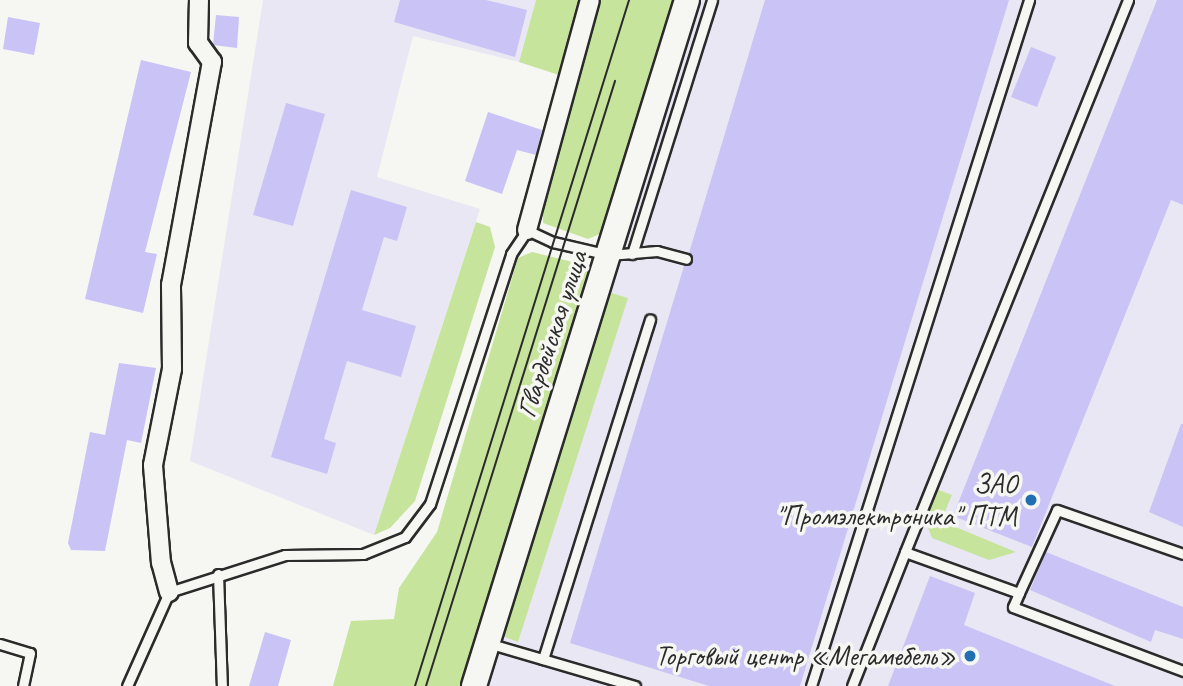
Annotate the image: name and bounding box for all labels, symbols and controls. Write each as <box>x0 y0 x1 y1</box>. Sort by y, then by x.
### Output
street label: Гвардейская улица <box>509 246 595 422</box>
place label: ЗАО "Промэлектроника" ПТМ <box>776 467 1017 533</box>
marker: ЗАО "Промэлектроника" ПТМ <box>1023 492 1039 508</box>
place label: Торговый центр «Мегамебель» <box>655 639 956 673</box>
marker: Торговый центр «Мегамебель» <box>962 648 978 664</box>

